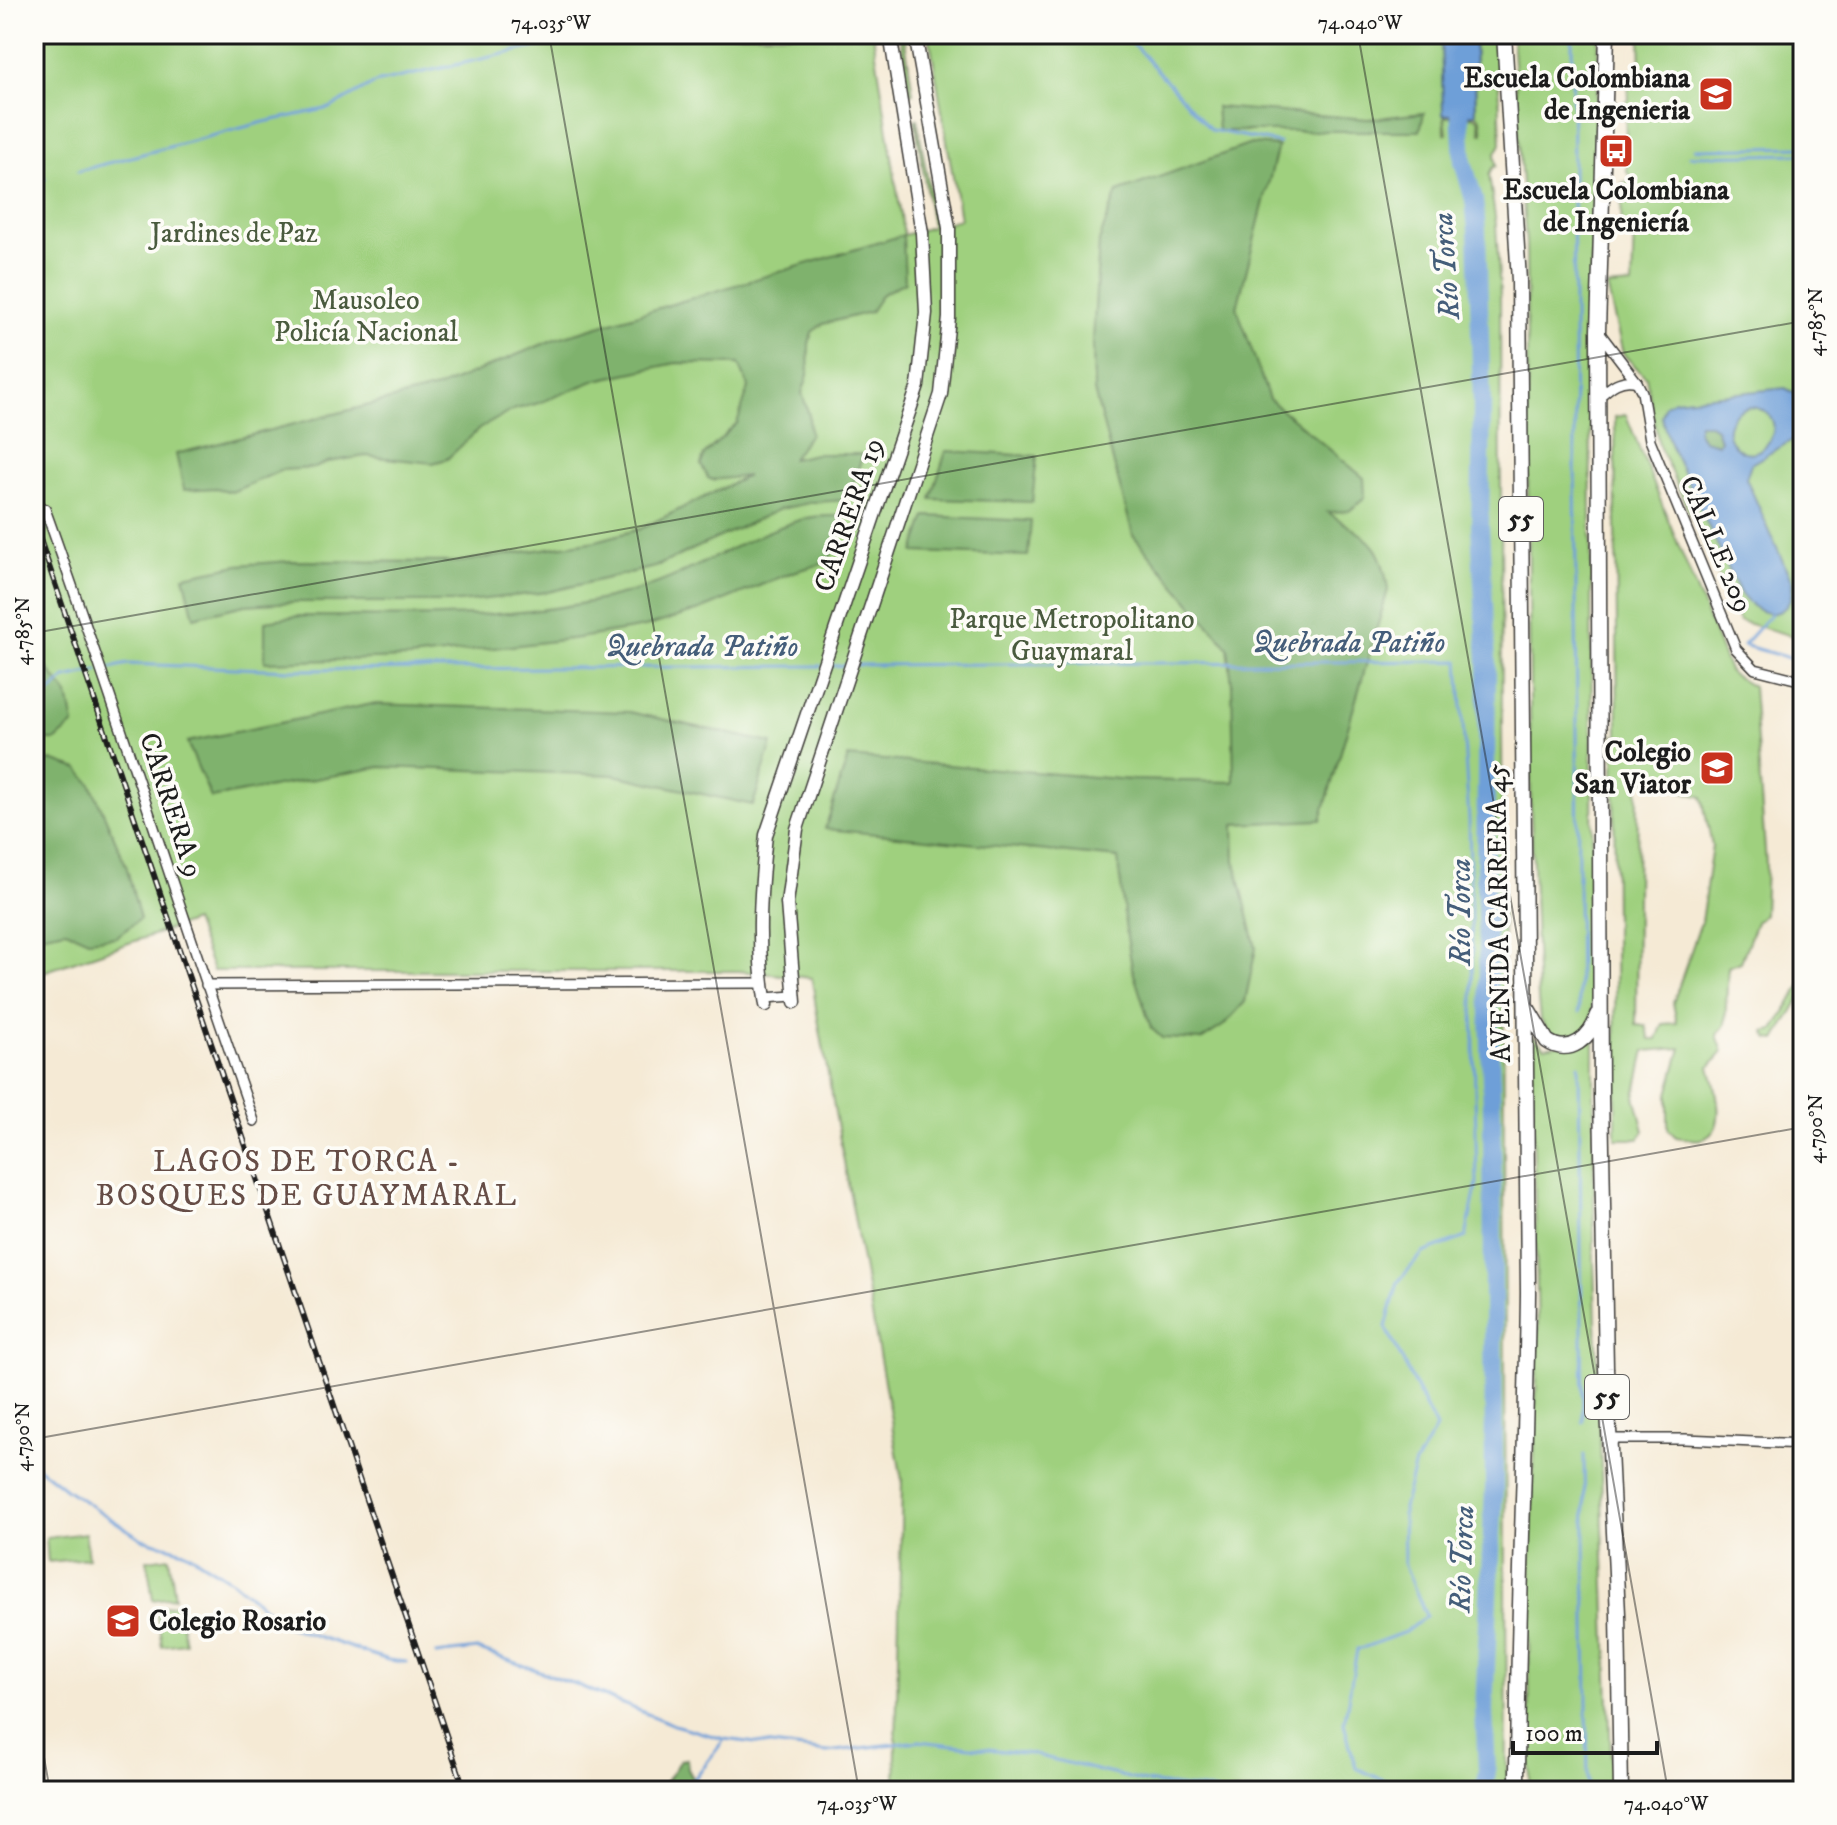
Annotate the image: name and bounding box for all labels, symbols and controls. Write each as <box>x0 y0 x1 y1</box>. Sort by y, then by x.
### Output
text: 74.035°W <box>511 11 592 36</box>
text: 74.040°W <box>1318 11 1403 36</box>
place label: Escuela Colombiana de Ingenieria <box>1464 61 1691 128</box>
school or university icon: Escuela Colombiana de Ingenieria <box>1697 75 1735 113</box>
bus stop icon: Escuela Colombiana de Ingeniería <box>1597 132 1635 170</box>
place label: Escuela Colombiana de Ingeniería <box>1503 173 1730 240</box>
water label: Río Torca <box>1425 211 1469 322</box>
park label: Jardines de Paz <box>147 216 318 251</box>
park label: Mausoleo Policía Nacional <box>274 283 459 350</box>
text: 4.785°N <box>1804 288 1829 356</box>
street label: CARRERA 19 <box>806 434 892 596</box>
street label: CALLE 209 <box>1671 470 1761 618</box>
road number: 55 <box>1499 497 1543 541</box>
text: 4.785°N <box>11 597 36 665</box>
park label: Parque Metropolitano Guaymaral <box>949 602 1195 669</box>
water label: Quebrada Patiño <box>1252 625 1446 662</box>
water label: Quebrada Patiño <box>605 629 799 666</box>
street label: CARRERA 9 <box>131 728 211 882</box>
place label: Colegio San Viator <box>1574 735 1692 802</box>
school or university icon: Colegio San Viator <box>1698 749 1736 787</box>
street label: AVENIDA CARRERA 45 <box>1479 763 1519 1063</box>
water label: Río Torca <box>1443 858 1480 967</box>
text: 4.790°N <box>1804 1094 1829 1164</box>
district label: LAGOS DE TORCA - BOSQUES DE GUAYMARAL <box>96 1144 518 1215</box>
road number: 55 <box>1585 1375 1629 1419</box>
text: 4.790°N <box>11 1402 36 1472</box>
water label: Río Torca <box>1443 1505 1483 1614</box>
school or university icon: Colegio Rosario <box>104 1602 142 1640</box>
place label: Colegio Rosario <box>149 1604 327 1639</box>
scale bar <box>1513 1705 1657 1755</box>
text: 100 m <box>1525 1719 1583 1749</box>
text: 74.035°W <box>817 1792 898 1817</box>
text: 74.040°W <box>1624 1792 1709 1817</box>

